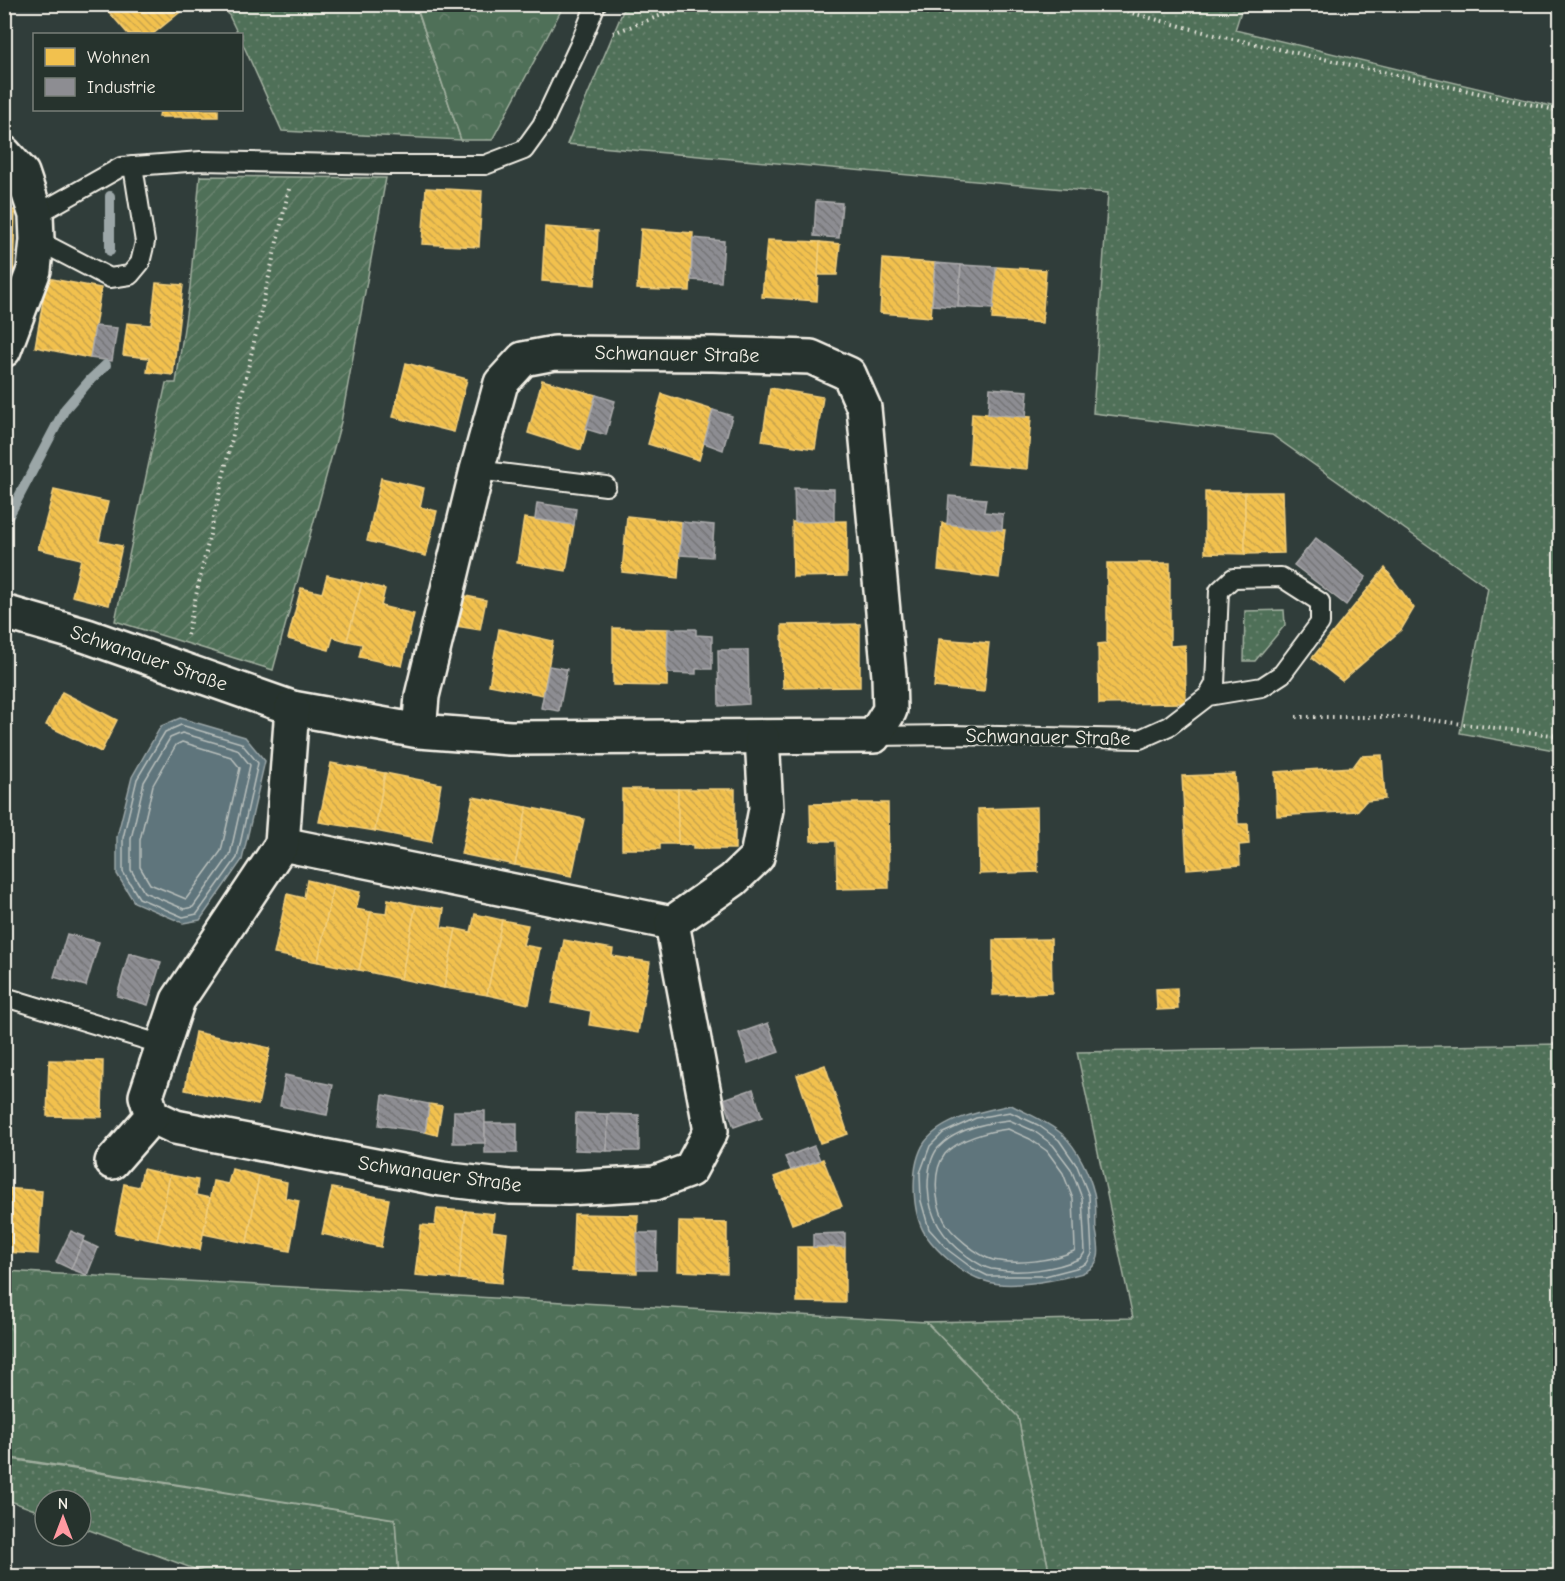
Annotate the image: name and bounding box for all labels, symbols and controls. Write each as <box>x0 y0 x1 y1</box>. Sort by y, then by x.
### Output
legend <box>33 33 243 111</box>
text: Wohnen <box>87 47 150 68</box>
text: Industrie <box>87 77 156 98</box>
street label: Schwanauer Straße <box>594 341 760 367</box>
street label: Schwanauer Straße <box>67 620 231 696</box>
street label: Schwanauer Straße <box>965 724 1131 750</box>
street label: Schwanauer Straße <box>357 1151 523 1197</box>
north arrow <box>33 1488 93 1548</box>
text: N <box>58 1495 68 1513</box>

